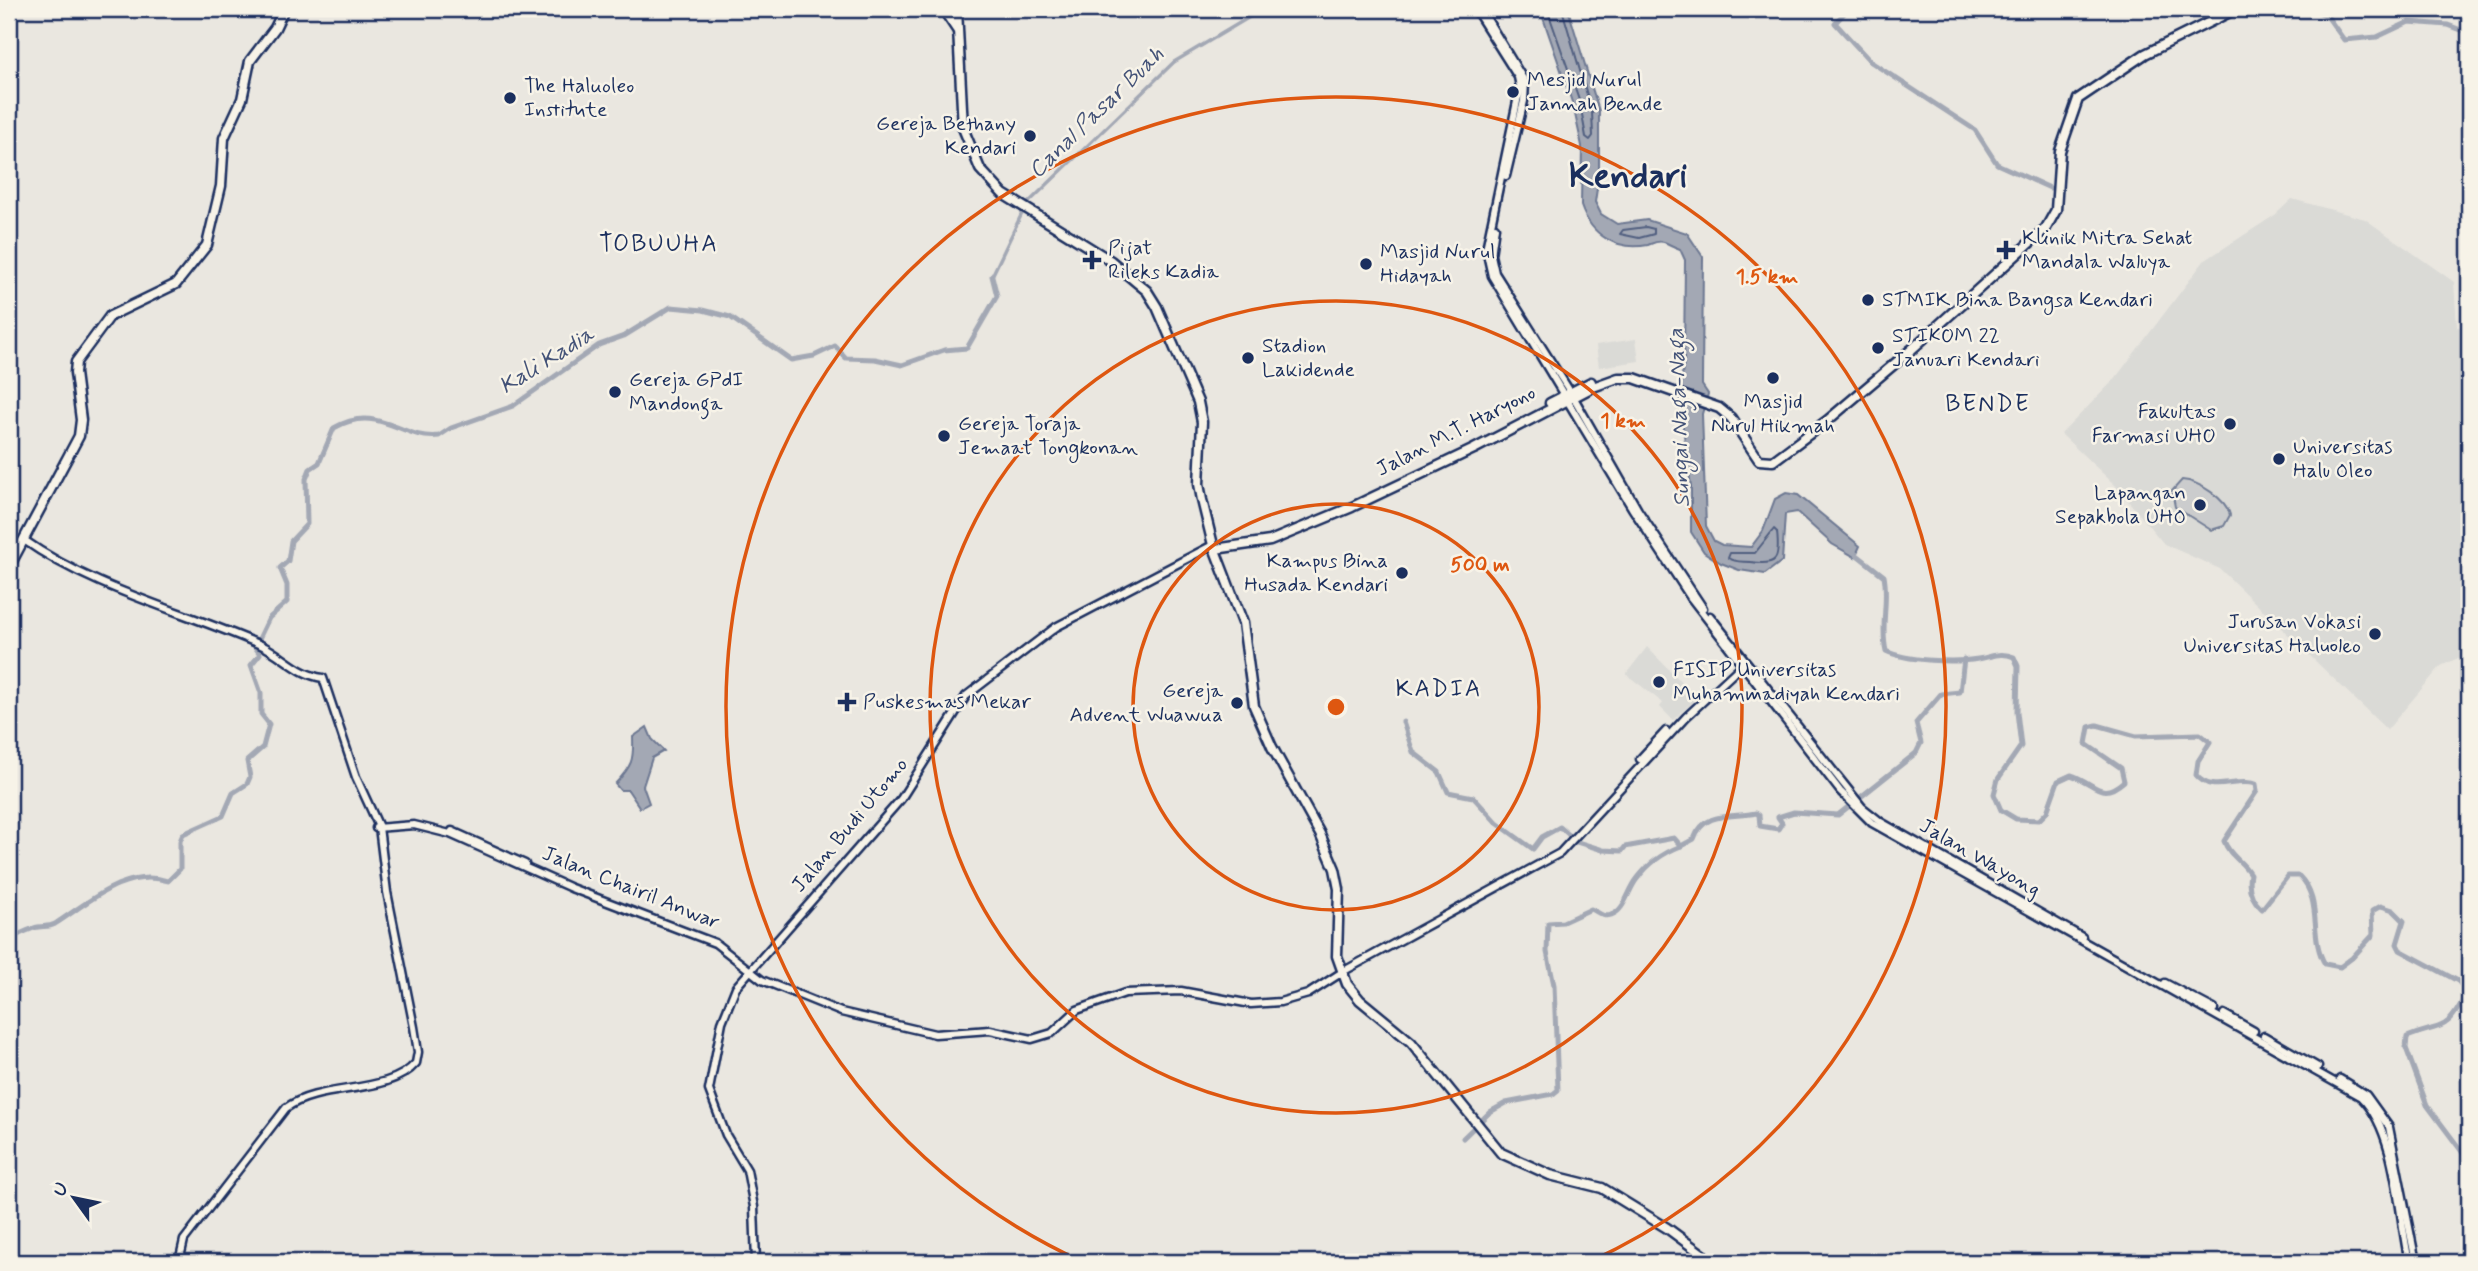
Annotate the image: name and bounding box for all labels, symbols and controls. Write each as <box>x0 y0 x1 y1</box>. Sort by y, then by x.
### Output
water label: Canal Pasar Buah <box>1023 41 1171 185</box>
place label: Mesjid Nurul Jannah Bende <box>1527 66 1663 118</box>
place label: The Haluoleo Institute <box>524 72 634 124</box>
marker: Mesjid Nurul Jannah Bende <box>1505 84 1521 100</box>
marker: The Haluoleo Institute <box>502 90 518 106</box>
place label: Gereja Bethany Kendari <box>876 110 1016 162</box>
marker: Gereja Bethany Kendari <box>1022 128 1038 144</box>
district label: Kendari <box>1569 154 1687 200</box>
place label: Klinik Mitra Sehat Mandala Waluya <box>2022 224 2193 276</box>
district label: TOBUUHA <box>599 229 719 260</box>
place label: Pijat Rileks Kadia <box>1108 234 1219 286</box>
place label: Masjid Nurul Hidayah <box>1380 238 1495 290</box>
marker: Klinik Mitra Sehat Mandala Waluya <box>1996 240 2016 260</box>
marker: Pijat Rileks Kadia <box>1082 250 1102 270</box>
marker: Masjid Nurul Hidayah <box>1358 256 1374 272</box>
text: 1.5 km <box>1736 263 1798 291</box>
place label: STMIK Bina Bangsa Kendari <box>1882 286 2153 315</box>
marker: STMIK Bina Bangsa Kendari <box>1860 292 1876 308</box>
water label: Kali Kadia <box>494 319 601 402</box>
place label: STIKOM 22 Januari Kendari <box>1892 322 2040 374</box>
water label: Sungai Naga-Naga <box>1662 328 1700 508</box>
place label: Stadion Lakidende <box>1262 332 1355 384</box>
marker: STIKOM 22 Januari Kendari <box>1870 340 1886 356</box>
marker: Stadion Lakidende <box>1240 350 1256 366</box>
place label: Gereja GPdI Mandonga <box>629 366 743 420</box>
marker: Masjid Nurul Hikmah <box>1765 370 1781 386</box>
street label: Jalan M.T. Haryono <box>1371 379 1541 483</box>
marker: Gereja GPdI Mandonga <box>607 384 623 400</box>
place label: Masjid Nurul Hikmah <box>1711 388 1835 440</box>
district label: BENDE <box>1945 389 2031 420</box>
place label: Fakultas Farmasi UHO <box>2092 398 2216 450</box>
text: 1 km <box>1600 407 1646 435</box>
place label: Gereja Toraja Jemaat Tongkonan <box>958 410 1139 463</box>
marker: Fakultas Farmasi UHO <box>2222 416 2238 432</box>
marker: Gereja Toraja Jemaat Tongkonan <box>936 428 952 444</box>
place label: Universitas Halu Oleo <box>2293 433 2393 485</box>
marker: Universitas Halu Oleo <box>2271 451 2287 467</box>
place label: Lapangan Sepakbola UHO <box>2055 479 2186 531</box>
marker: Lapangan Sepakbola UHO <box>2192 497 2208 513</box>
place label: Kampus Bina Husada Kendari <box>1244 547 1388 599</box>
text: 500 m <box>1450 551 1510 579</box>
marker: Kampus Bina Husada Kendari <box>1394 565 1410 581</box>
place label: Jurusan Vokasi Universitas Haluoleo <box>2183 608 2361 660</box>
marker: Jurusan Vokasi Universitas Haluoleo <box>2367 626 2383 642</box>
place label: FISIP Universitas Muhammadiyah Kendari <box>1673 656 1900 708</box>
district label: KADIA <box>1395 674 1483 705</box>
marker: FISIP Universitas Muhammadiyah Kendari <box>1651 674 1667 690</box>
place label: Gereja Advent Wuawua <box>1070 677 1223 729</box>
place label: Puskesmas Mekar <box>863 688 1031 716</box>
marker: Puskesmas Mekar <box>837 692 857 712</box>
marker: Gereja Advent Wuawua <box>1229 695 1245 711</box>
centre of rings <box>1324 695 1348 719</box>
street label: Jalan Budi Utomo <box>785 752 915 898</box>
street label: Jalan Wayong <box>1914 812 2046 904</box>
street label: Jalan Chairil Anwar <box>538 840 724 936</box>
north arrow <box>38 1162 108 1232</box>
text: U <box>47 1178 75 1202</box>

